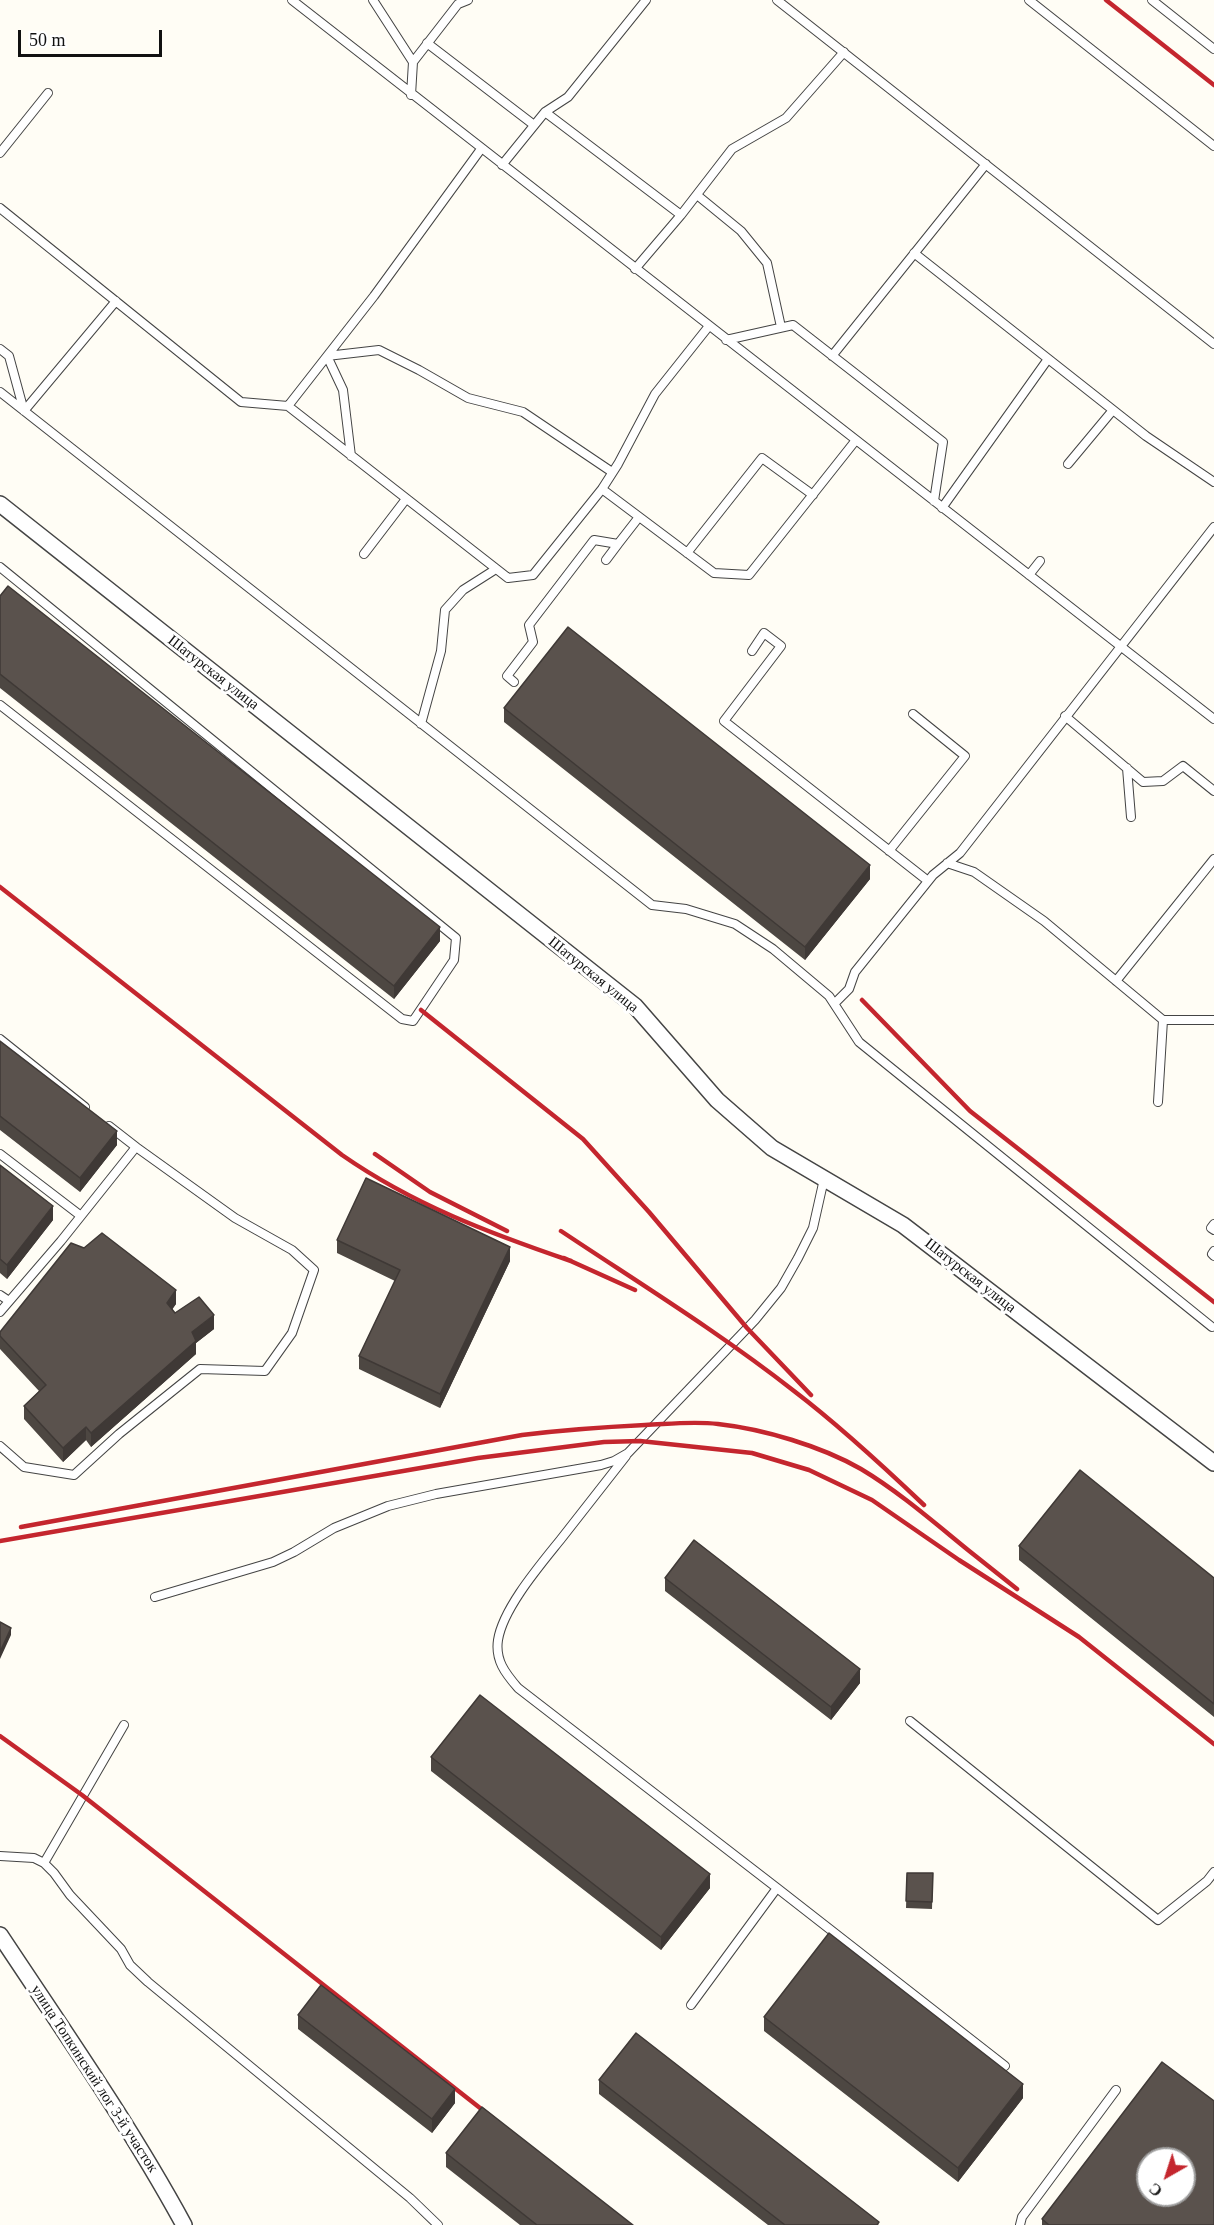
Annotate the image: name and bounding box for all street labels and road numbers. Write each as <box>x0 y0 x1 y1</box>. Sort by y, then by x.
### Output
street label: Шатурская улица <box>164 632 262 714</box>
street label: Шатурская улица <box>544 933 642 1017</box>
street label: Шатурская улица <box>921 1235 1019 1317</box>
street label: улица Топкинский лог 3-й участок <box>27 1982 161 2176</box>

